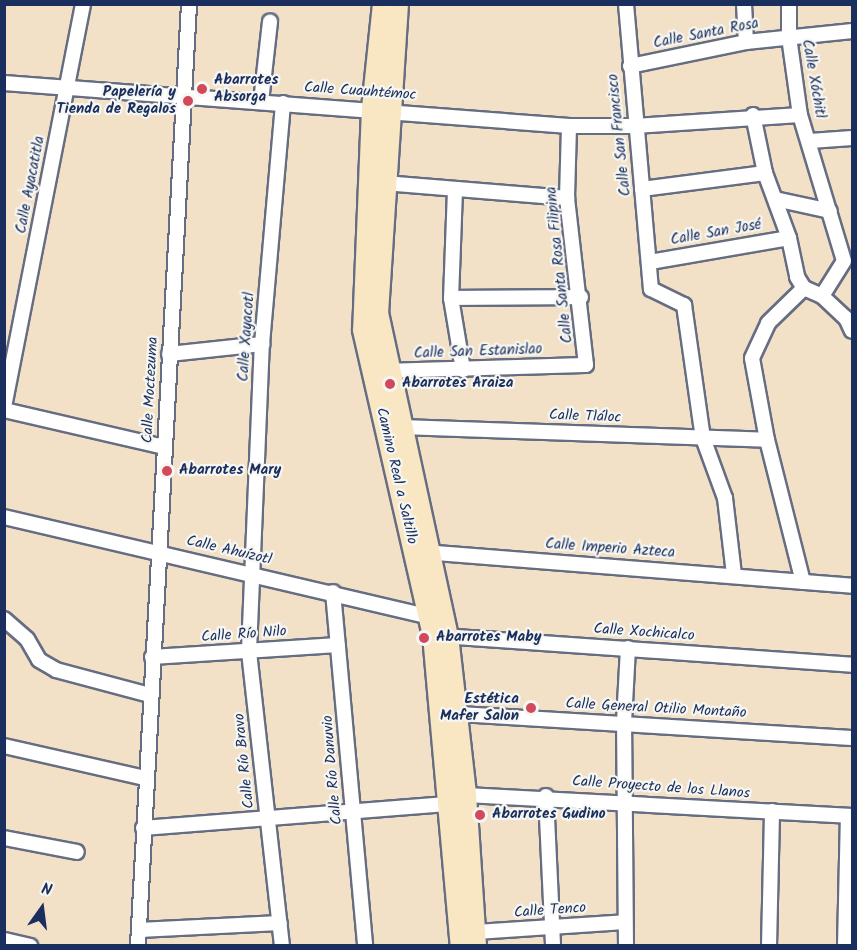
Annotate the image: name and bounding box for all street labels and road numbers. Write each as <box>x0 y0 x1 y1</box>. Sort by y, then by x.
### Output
street label: Calle Santa Rosa <box>652 15 760 53</box>
street label: Calle Xóchitl <box>797 38 829 120</box>
street label: Calle San Francisco <box>605 73 635 197</box>
street label: Calle Cuauhtémoc <box>303 79 417 105</box>
street label: Calle Ayacatitla <box>13 135 49 235</box>
street label: Calle Santa Rosa Filipina <box>543 186 577 344</box>
street label: Calle San José <box>669 216 763 250</box>
street label: Calle Xayacotl <box>235 292 259 382</box>
street label: Calle Moctezuma <box>139 336 163 444</box>
street label: Calle San Estanislao <box>413 341 543 363</box>
street label: Camino Real a Saltillo <box>372 406 420 546</box>
street label: Calle Tláloc <box>549 407 621 427</box>
street label: Calle Ahuízotl <box>185 532 273 570</box>
street label: Calle Imperio Azteca <box>545 535 675 563</box>
street label: Calle Xochicalco <box>593 620 695 646</box>
street label: Calle Río Nilo <box>201 623 287 647</box>
street label: Calle General Otilio Montaño <box>565 695 747 723</box>
street label: Calle Río Bravo <box>231 712 259 810</box>
street label: Calle Río Danuvio <box>319 714 347 826</box>
street label: Calle Proyecto de los Llanos <box>571 773 751 803</box>
street label: Calle Tenco <box>513 899 587 923</box>

